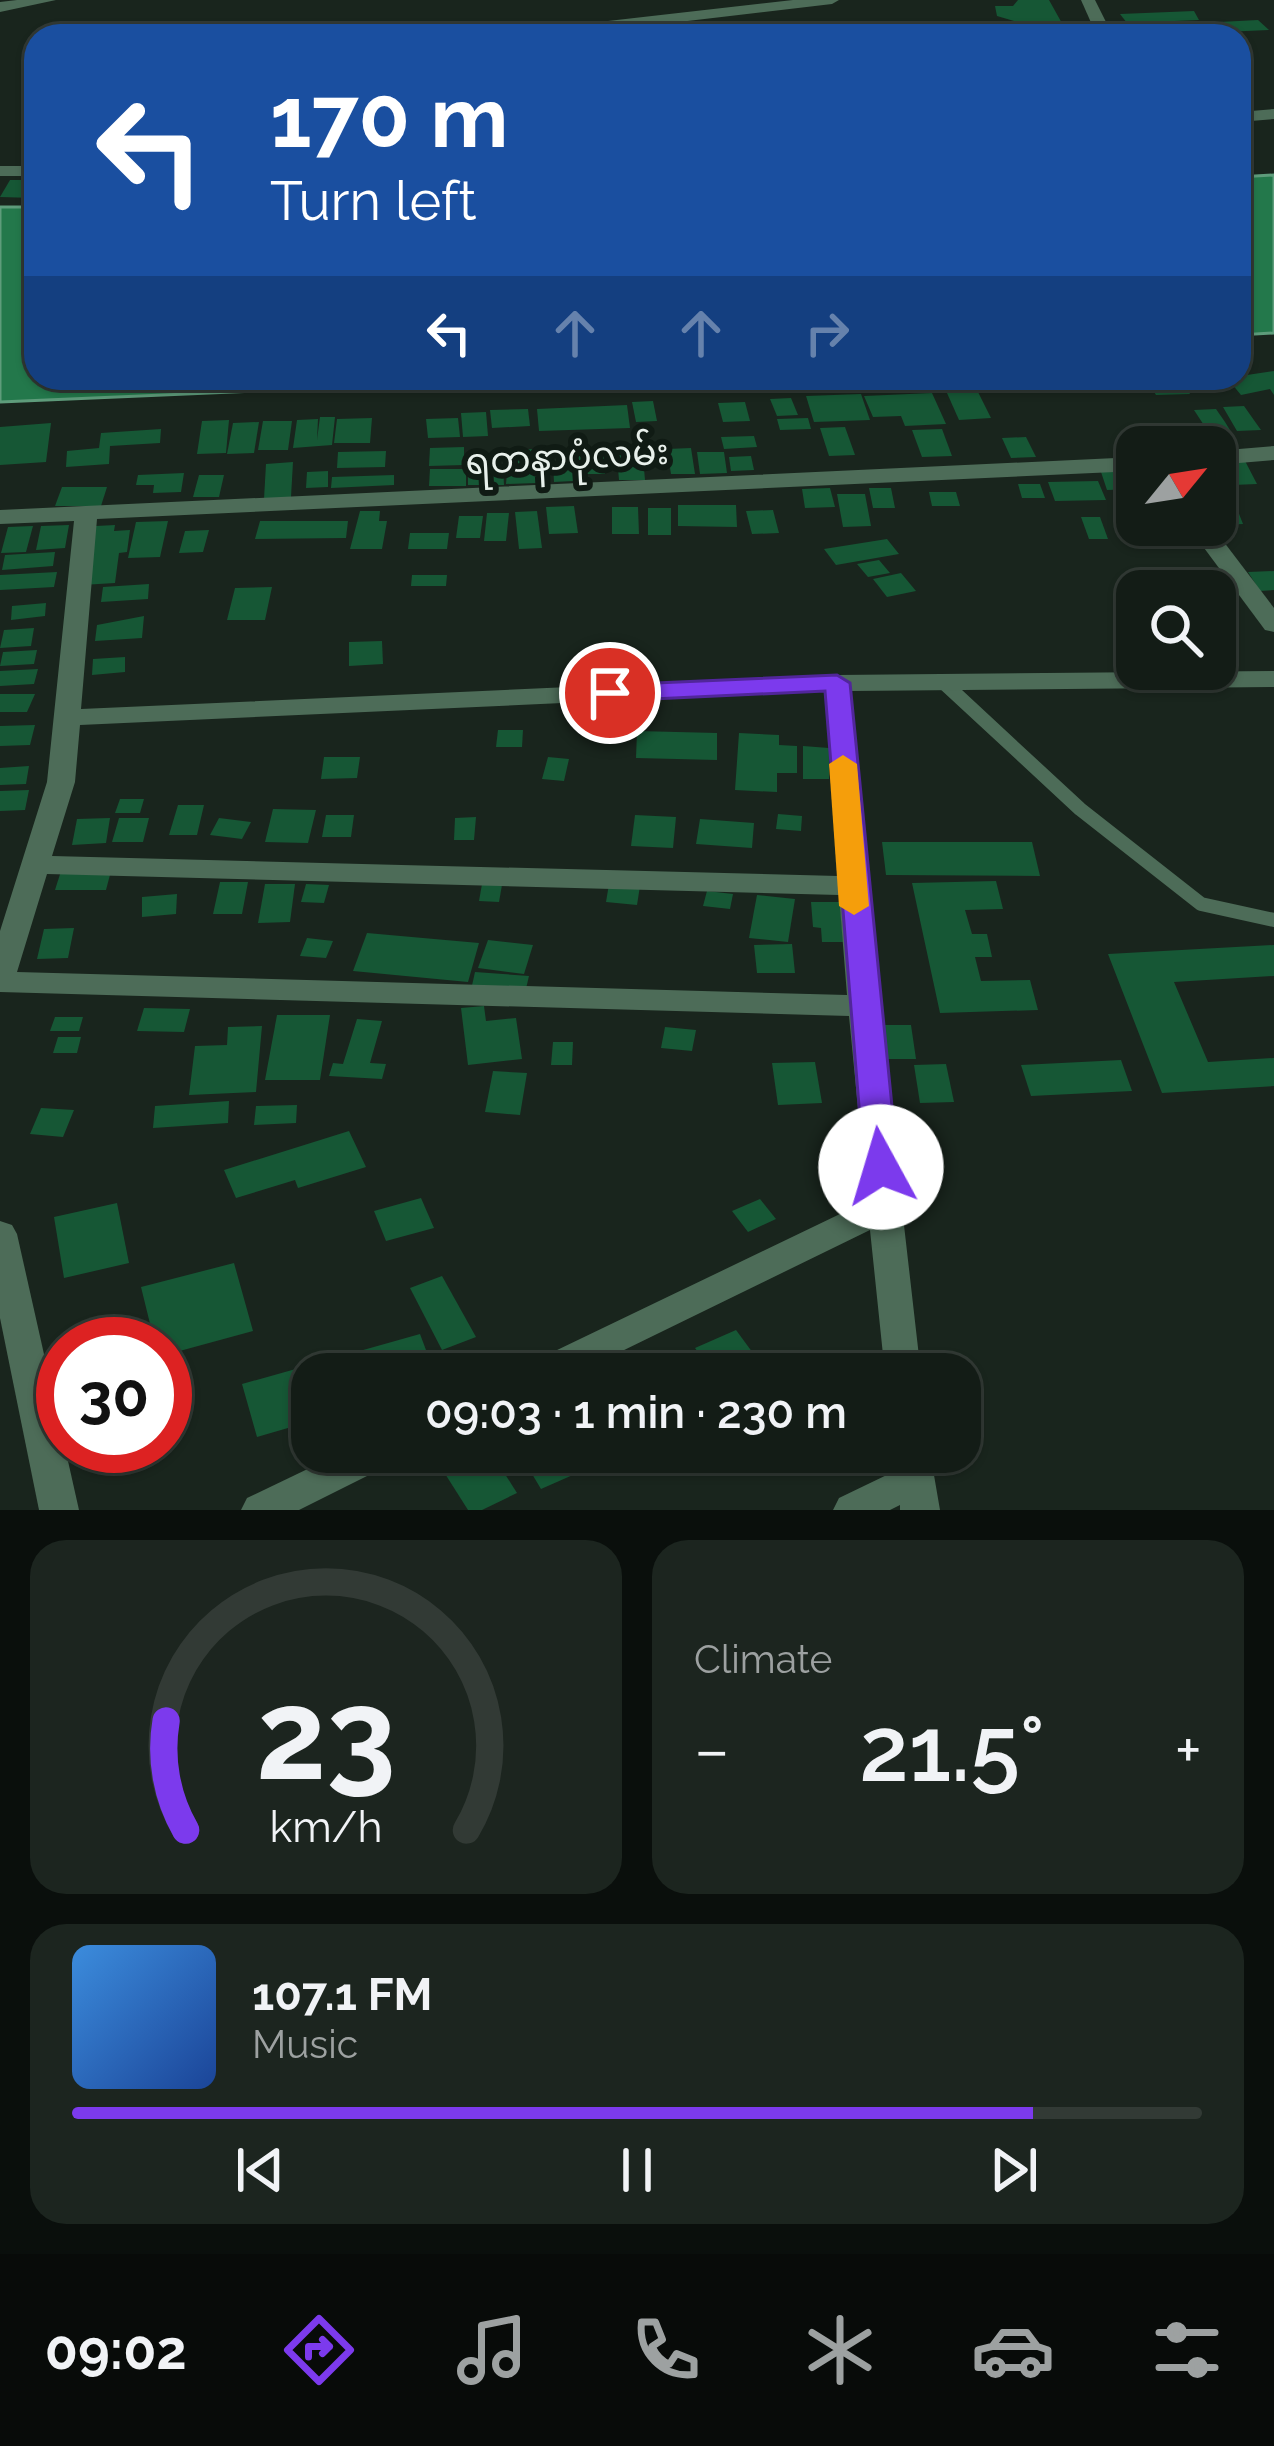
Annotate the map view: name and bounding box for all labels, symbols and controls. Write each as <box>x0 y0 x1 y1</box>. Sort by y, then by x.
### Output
text: 170 m <box>270 68 509 167</box>
icon: left <box>72 72 228 228</box>
text: Turn left <box>270 169 477 233</box>
icon: left <box>416 300 482 366</box>
icon: ahead <box>542 300 608 366</box>
icon: ahead <box>668 300 734 366</box>
icon: right <box>794 300 860 366</box>
north arrow <box>1116 426 1236 546</box>
map controls <box>1116 426 1236 690</box>
street label: ရတနာပုံလမ်း <box>464 427 670 491</box>
button: search <box>1116 570 1236 690</box>
pin <box>559 642 661 744</box>
icon: arrive <box>577 660 643 726</box>
position arrow <box>818 1104 944 1230</box>
speed limit sign: 30 <box>36 1317 192 1473</box>
text: 09:03 · 1 min · 230 m <box>425 1386 847 1439</box>
text: Climate <box>694 1636 832 1682</box>
text: 23 <box>256 1662 396 1808</box>
text: 21.5° <box>859 1696 1045 1802</box>
text: − <box>694 1711 730 1788</box>
text: + <box>1175 1711 1202 1788</box>
text: km/h <box>269 1802 383 1852</box>
text: 107.1 FM <box>252 1968 433 2021</box>
text: Music <box>252 2021 358 2067</box>
icon: previous <box>227 2137 293 2203</box>
icon: pause <box>604 2137 670 2203</box>
icon: next <box>981 2137 1047 2203</box>
icon: directions <box>277 2308 361 2392</box>
icon: music <box>450 2308 534 2392</box>
icon: phone <box>624 2308 708 2392</box>
icon: climate <box>798 2308 882 2392</box>
icon: car <box>971 2308 1055 2392</box>
icon: filters <box>1145 2308 1229 2392</box>
text: 09:02 <box>45 2318 187 2382</box>

